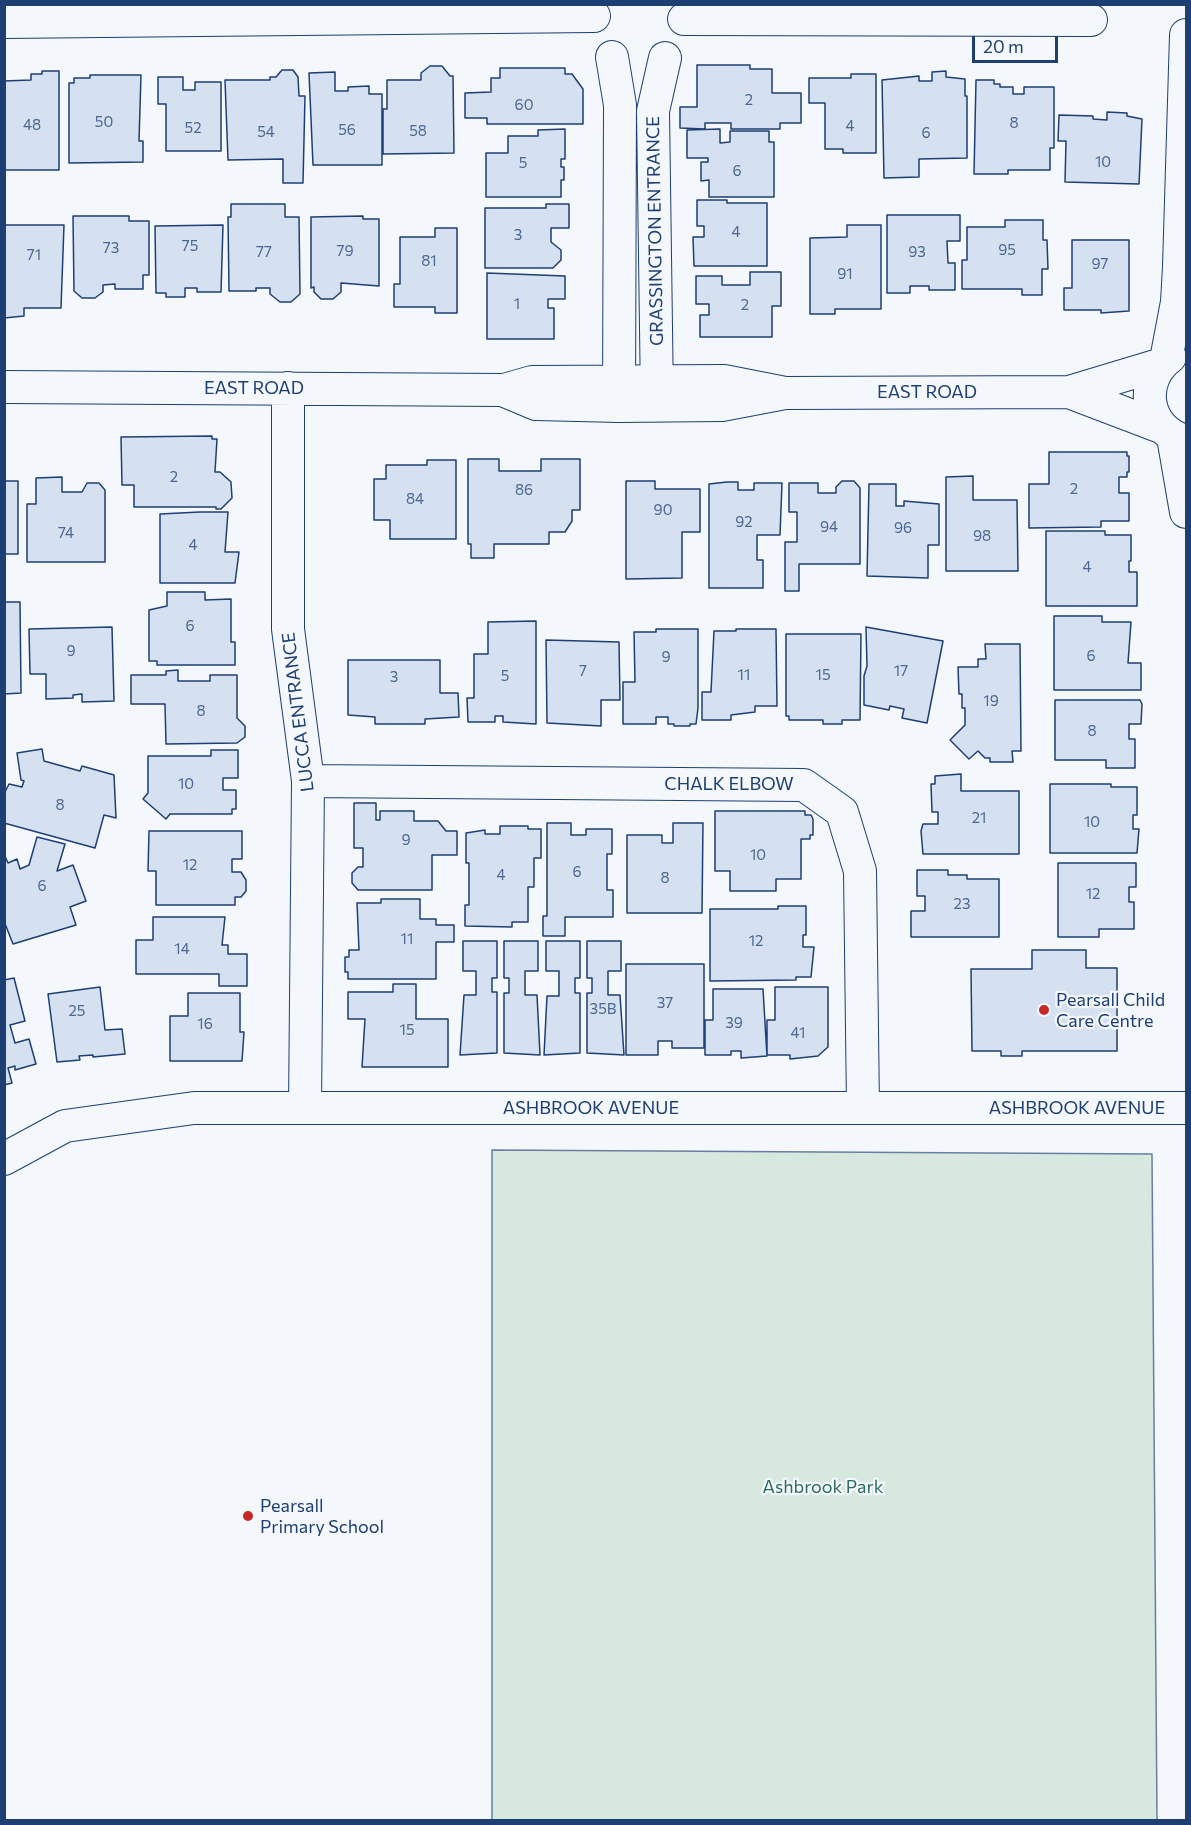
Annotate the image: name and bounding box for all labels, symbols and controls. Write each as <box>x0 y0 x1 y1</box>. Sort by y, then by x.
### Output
scale bar <box>975 24 1060 62</box>
text: 20 m <box>983 35 1024 57</box>
house number: 2 <box>745 91 753 109</box>
house number: 60 <box>515 96 533 114</box>
house number: 50 <box>95 113 113 131</box>
house number: 8 <box>1009 114 1019 132</box>
house number: 48 <box>23 116 41 134</box>
street label: GRASSINGTON ENTRANCE <box>642 116 668 346</box>
house number: 4 <box>846 117 854 135</box>
house number: 52 <box>185 119 201 137</box>
house number: 56 <box>338 121 356 139</box>
house number: 58 <box>409 122 427 140</box>
house number: 54 <box>257 123 275 141</box>
house number: 6 <box>921 124 931 142</box>
house number: 10 <box>1095 153 1111 171</box>
house number: 5 <box>519 154 527 172</box>
house number: 6 <box>732 162 742 180</box>
house number: 4 <box>732 223 740 241</box>
house number: 3 <box>514 226 522 244</box>
house number: 75 <box>182 237 198 255</box>
house number: 73 <box>103 239 119 257</box>
house number: 95 <box>998 241 1016 259</box>
house number: 79 <box>337 242 353 260</box>
house number: 77 <box>256 243 272 261</box>
house number: 93 <box>908 243 926 261</box>
house number: 71 <box>27 246 41 264</box>
house number: 81 <box>421 252 437 270</box>
house number: 97 <box>1092 255 1108 273</box>
house number: 91 <box>837 265 853 283</box>
house number: 1 <box>514 295 520 313</box>
house number: 2 <box>741 296 749 314</box>
street label: EAST ROAD <box>204 377 304 399</box>
street label: EAST ROAD <box>877 381 977 403</box>
house number: 2 <box>170 468 178 486</box>
house number: 2 <box>1070 480 1078 498</box>
house number: 86 <box>515 481 533 499</box>
house number: 84 <box>406 490 424 508</box>
house number: 90 <box>654 501 672 519</box>
house number: 92 <box>735 513 753 531</box>
house number: 94 <box>820 518 838 536</box>
house number: 96 <box>894 519 912 537</box>
house number: 74 <box>58 524 74 542</box>
house number: 98 <box>973 527 991 545</box>
house number: 4 <box>189 536 197 554</box>
house number: 4 <box>1083 558 1091 576</box>
house number: 6 <box>185 617 195 635</box>
street label: LUCCA ENTRANCE <box>277 631 319 793</box>
house number: 9 <box>66 642 76 660</box>
house number: 6 <box>1086 647 1096 665</box>
house number: 9 <box>661 648 671 666</box>
house number: 7 <box>579 662 587 680</box>
house number: 17 <box>894 662 908 680</box>
house number: 11 <box>738 666 750 684</box>
house number: 15 <box>815 666 831 684</box>
house number: 5 <box>501 667 509 685</box>
house number: 3 <box>390 668 398 686</box>
house number: 19 <box>983 692 999 710</box>
house number: 8 <box>196 702 206 720</box>
house number: 8 <box>1087 722 1097 740</box>
street label: CHALK ELBOW <box>664 773 794 795</box>
house number: 10 <box>178 775 194 793</box>
house number: 8 <box>55 796 65 814</box>
house number: 21 <box>972 809 986 827</box>
house number: 10 <box>1084 813 1100 831</box>
house number: 9 <box>401 831 411 849</box>
house number: 10 <box>750 846 766 864</box>
house number: 12 <box>183 856 197 874</box>
house number: 6 <box>572 863 582 881</box>
house number: 4 <box>497 866 505 884</box>
house number: 8 <box>660 869 670 887</box>
house number: 6 <box>37 877 47 895</box>
house number: 12 <box>1086 885 1100 903</box>
house number: 23 <box>954 895 970 913</box>
house number: 11 <box>401 930 413 948</box>
house number: 12 <box>749 932 763 950</box>
house number: 14 <box>174 940 190 958</box>
place label: Pearsall Child Care Centre <box>1056 989 1165 1032</box>
house number: 37 <box>657 994 673 1012</box>
house number: 35B <box>590 1000 616 1018</box>
house number: 25 <box>69 1002 85 1020</box>
marker: Pearsall Child Care Centre <box>1037 1003 1051 1017</box>
house number: 39 <box>725 1014 743 1032</box>
house number: 16 <box>197 1015 213 1033</box>
house number: 15 <box>399 1021 415 1039</box>
house number: 41 <box>791 1024 805 1042</box>
street label: ASHBROOK AVENUE <box>503 1097 679 1119</box>
street label: ASHBROOK AVENUE <box>989 1097 1165 1119</box>
park label: Ashbrook Park <box>763 1476 883 1498</box>
place label: Pearsall Primary School <box>260 1495 384 1538</box>
marker: Pearsall Primary School <box>241 1509 255 1523</box>

